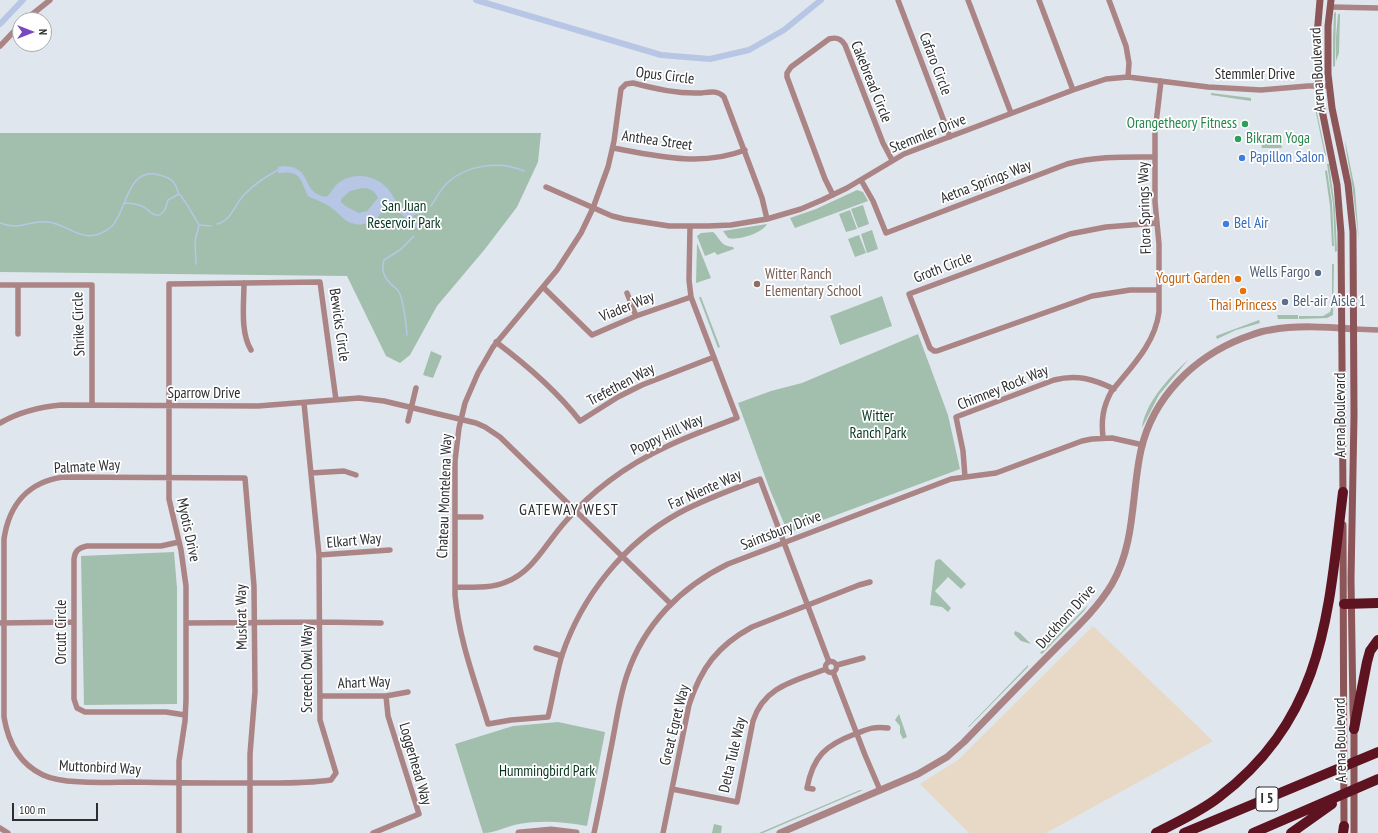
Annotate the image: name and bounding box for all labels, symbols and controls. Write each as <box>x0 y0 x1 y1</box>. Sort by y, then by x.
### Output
north arrow <box>12 12 52 52</box>
street label: Arena Boulevard <box>1307 27 1329 113</box>
text: N <box>36 29 50 35</box>
street label: Cafaro Circle <box>915 30 955 98</box>
street label: Cakebread Circle <box>846 39 896 125</box>
street label: Opus Circle <box>635 63 695 89</box>
street label: Stemmler Drive <box>1215 66 1295 84</box>
street label: Stemmler Drive <box>887 111 969 157</box>
place label: Orangetheory Fitness <box>1127 115 1237 133</box>
marker: Orangetheory Fitness <box>1240 119 1250 129</box>
street label: Anthea Street <box>621 127 693 155</box>
place label: Bikram Yoga <box>1246 130 1310 148</box>
marker: Bikram Yoga <box>1233 134 1243 144</box>
place label: Papillon Salon <box>1250 149 1324 167</box>
marker: Papillon Salon <box>1237 153 1247 163</box>
street label: Aetna Springs Way <box>938 156 1034 208</box>
street label: Flora Springs Way <box>1134 162 1156 254</box>
park label: San Juan Reservoir Park <box>367 198 441 233</box>
place label: Bel Air <box>1234 215 1268 233</box>
marker: Bel Air <box>1221 219 1231 229</box>
street label: Groth Circle <box>911 249 975 287</box>
place label: Wells Fargo <box>1250 264 1310 282</box>
place label: Witter Ranch Elementary School <box>765 266 862 301</box>
marker: Wells Fargo <box>1313 268 1323 278</box>
place label: Yogurt Garden <box>1156 270 1230 288</box>
marker: Yogurt Garden <box>1233 274 1243 284</box>
marker: Witter Ranch Elementary School <box>752 279 762 289</box>
marker: Thai Princess <box>1238 286 1248 296</box>
street label: Bewicks Circle <box>325 287 353 363</box>
street label: Viader Way <box>597 288 657 326</box>
street label: Shrike Circle <box>69 291 89 357</box>
place label: Bel-air Aisle 1 <box>1293 293 1366 311</box>
place label: Thai Princess <box>1209 297 1277 315</box>
marker: Bel-air Aisle 1 <box>1280 297 1290 307</box>
street label: Trefethen Way <box>584 360 658 410</box>
street label: Chimney Rock Way <box>955 362 1051 414</box>
street label: Arena Boulevard <box>1332 372 1350 458</box>
street label: Sparrow Drive <box>168 385 240 403</box>
park label: Witter Ranch Park <box>849 408 907 443</box>
street label: Poppy Hill Way <box>628 411 706 459</box>
street label: Chateau Montelena Way <box>434 433 456 559</box>
street label: Palmate Way <box>53 456 121 478</box>
street label: Far Niente Way <box>666 466 744 514</box>
street label: Myotis Drive <box>172 497 204 563</box>
district label: GATEWAY WEST <box>519 500 619 520</box>
street label: Saintsbury Drive <box>738 507 824 555</box>
street label: Elkart Way <box>326 530 382 552</box>
street label: Duckhorn Drive <box>1033 581 1099 653</box>
street label: Muskrat Way <box>232 584 252 650</box>
street label: Orcutt Circle <box>53 600 71 664</box>
street label: Screech Owl Way <box>299 625 317 713</box>
street label: Ahart Way <box>337 673 391 693</box>
street label: Great Egret Way <box>656 683 694 767</box>
street label: Arena Boulevard <box>1331 697 1351 783</box>
street label: Delta Tule Way <box>716 716 750 794</box>
street label: Loggerhead Way <box>395 721 435 807</box>
street label: Muttonbird Way <box>59 757 141 779</box>
park label: Hummingbird Park <box>499 763 595 781</box>
road number: I 5 <box>1256 787 1278 811</box>
scale bar <box>14 795 100 821</box>
text: 100 m <box>19 802 46 817</box>

